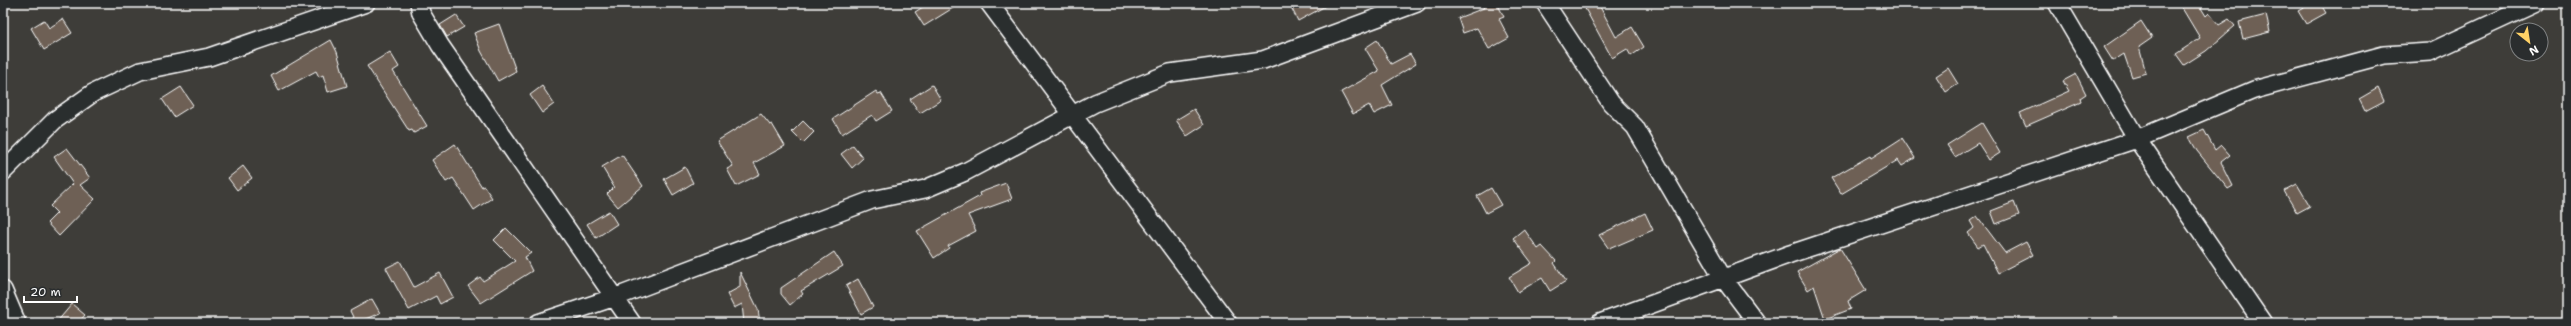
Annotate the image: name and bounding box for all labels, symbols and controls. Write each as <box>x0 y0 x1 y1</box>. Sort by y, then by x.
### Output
north arrow <box>2509 22 2549 62</box>
text: N <box>2526 42 2541 59</box>
scale bar <box>24 278 77 304</box>
text: 20 m <box>30 284 61 300</box>

